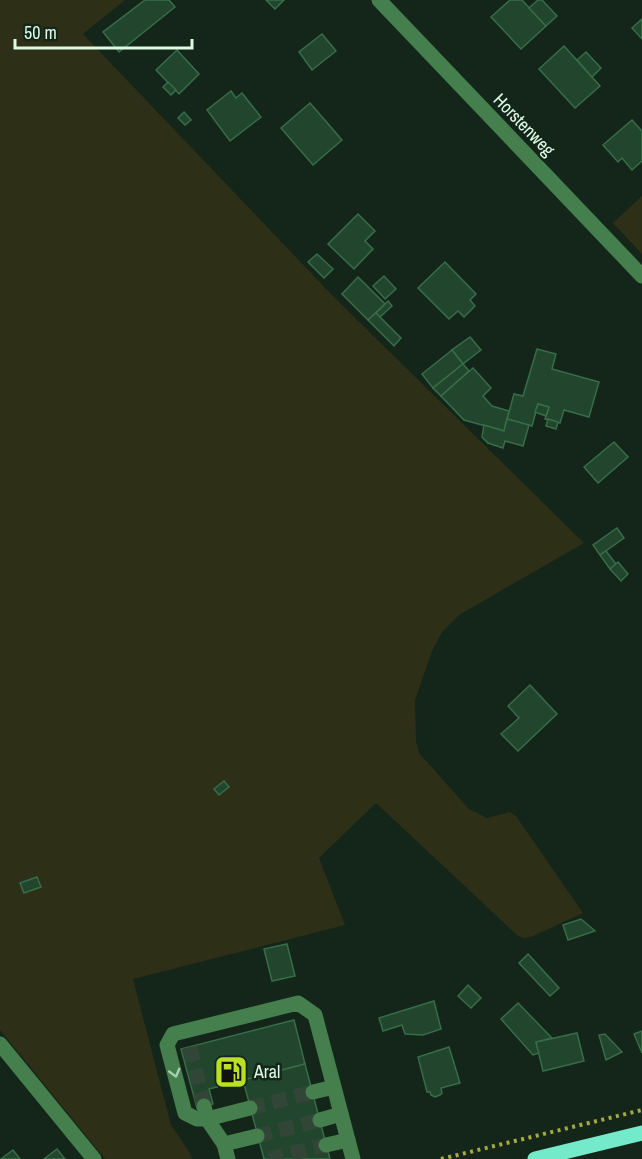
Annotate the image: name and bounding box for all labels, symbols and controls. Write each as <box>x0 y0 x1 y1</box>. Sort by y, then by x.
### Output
scale bar <box>15 12 192 50</box>
text: 50 m <box>24 20 57 45</box>
street label: Horstenweg <box>488 88 561 162</box>
fuel station icon: Aral <box>213 1054 249 1090</box>
place label: Aral <box>253 1059 280 1084</box>
one-way arrow <box>167 1068 180 1078</box>

